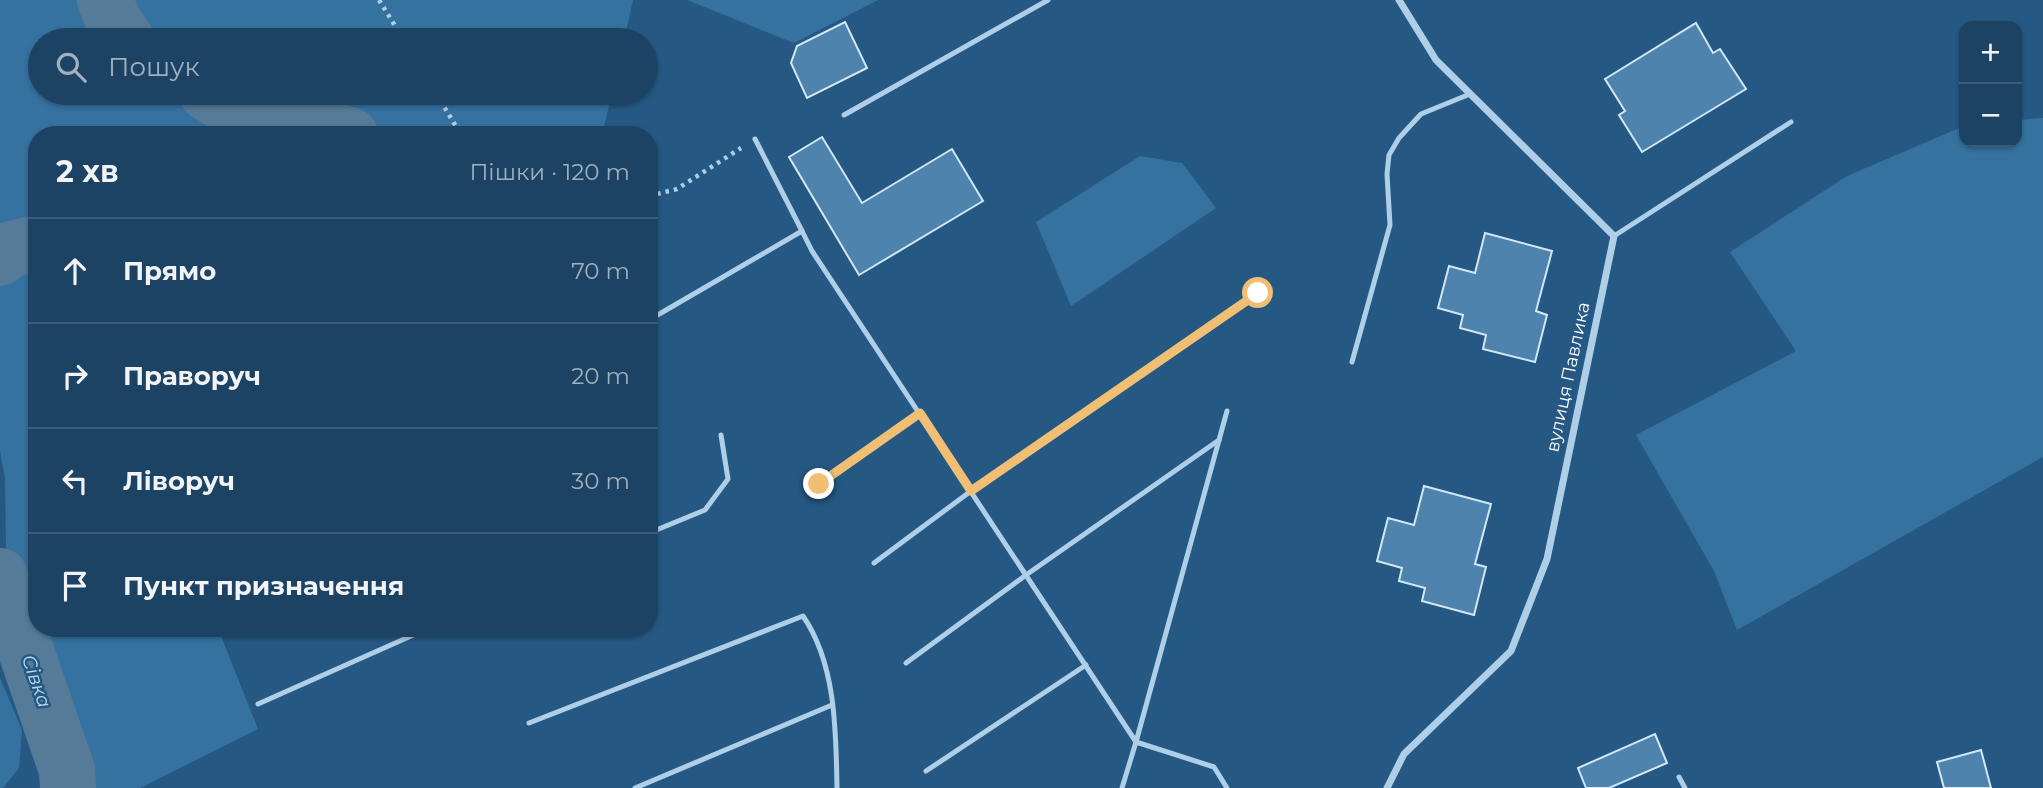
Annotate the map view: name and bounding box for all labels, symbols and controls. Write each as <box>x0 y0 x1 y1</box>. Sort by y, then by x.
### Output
map controls <box>1959 21 2022 147</box>
button: + <box>1959 21 2022 84</box>
search box <box>28 28 658 105</box>
icon: search <box>52 48 90 86</box>
text: Пошук <box>108 51 200 83</box>
button: − <box>1959 84 2022 147</box>
text: 2 хв <box>56 153 119 190</box>
text: Пішки · 120 m <box>469 158 630 186</box>
icon: ahead <box>56 252 94 290</box>
text: Прямо <box>123 255 216 287</box>
text: 70 m <box>571 257 630 285</box>
route start <box>1242 277 1273 308</box>
street label: вулиця Павлика <box>1541 300 1595 454</box>
icon: right <box>56 357 94 395</box>
text: Праворуч <box>123 360 261 392</box>
text: 20 m <box>571 362 630 390</box>
icon: left <box>56 462 94 500</box>
text: Ліворуч <box>123 465 235 497</box>
text: 30 m <box>571 467 630 495</box>
route end <box>803 468 834 499</box>
icon: arrive <box>56 567 94 605</box>
text: Пункт призначення <box>123 570 404 602</box>
water label: Сівка <box>17 652 56 711</box>

